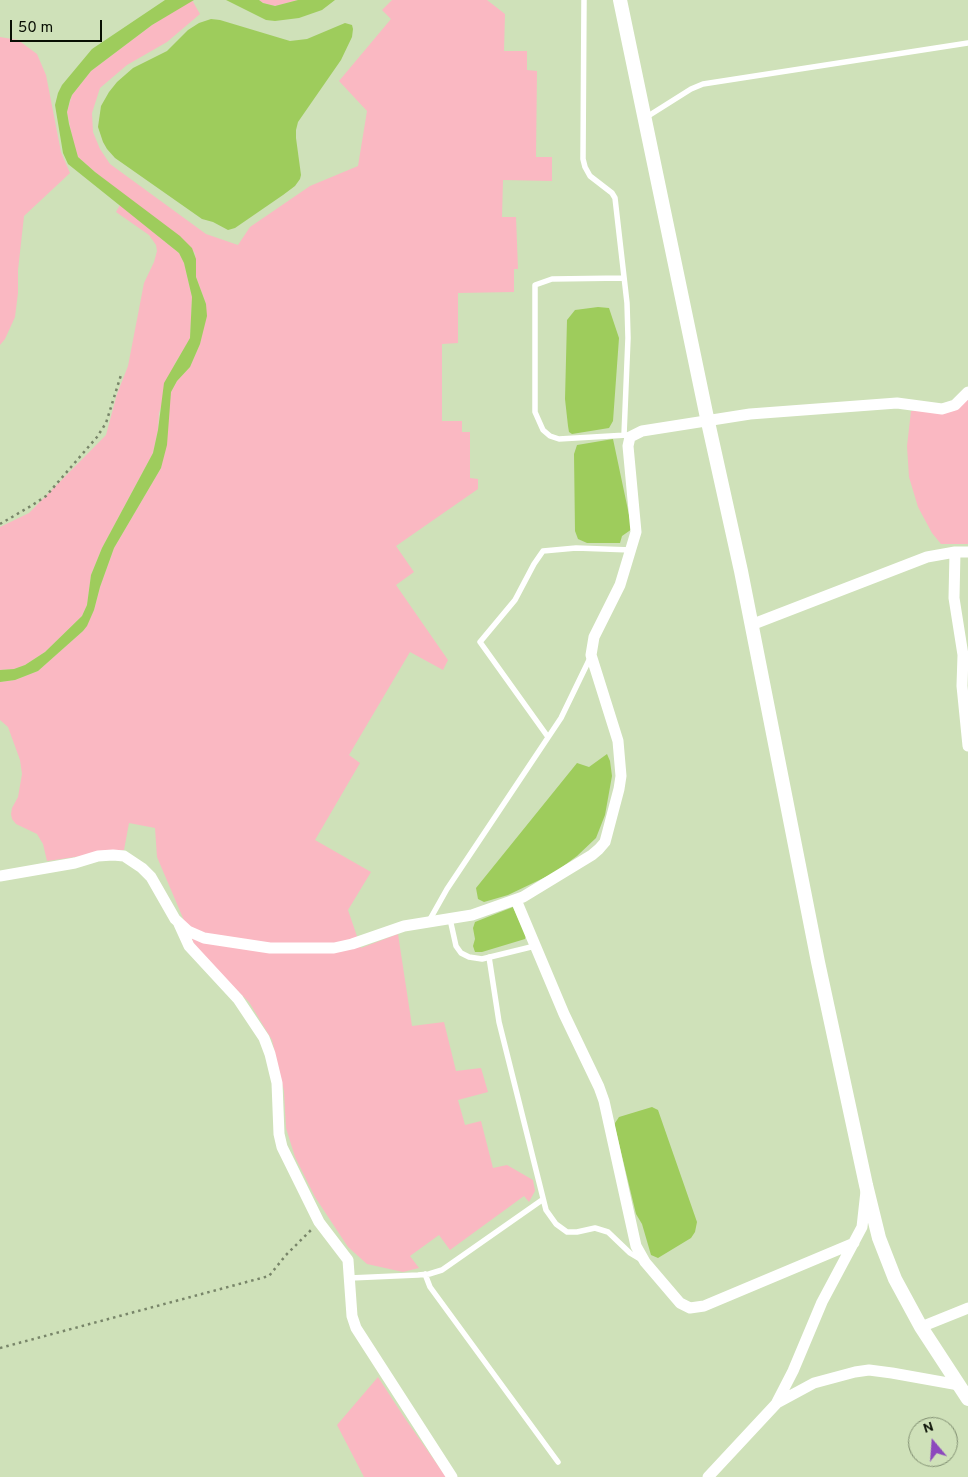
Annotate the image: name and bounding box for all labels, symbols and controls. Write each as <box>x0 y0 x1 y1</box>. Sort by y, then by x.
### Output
scale bar <box>12 10 105 42</box>
text: 50 m <box>18 19 53 38</box>
north arrow <box>908 1417 958 1467</box>
text: N <box>921 1419 936 1438</box>

